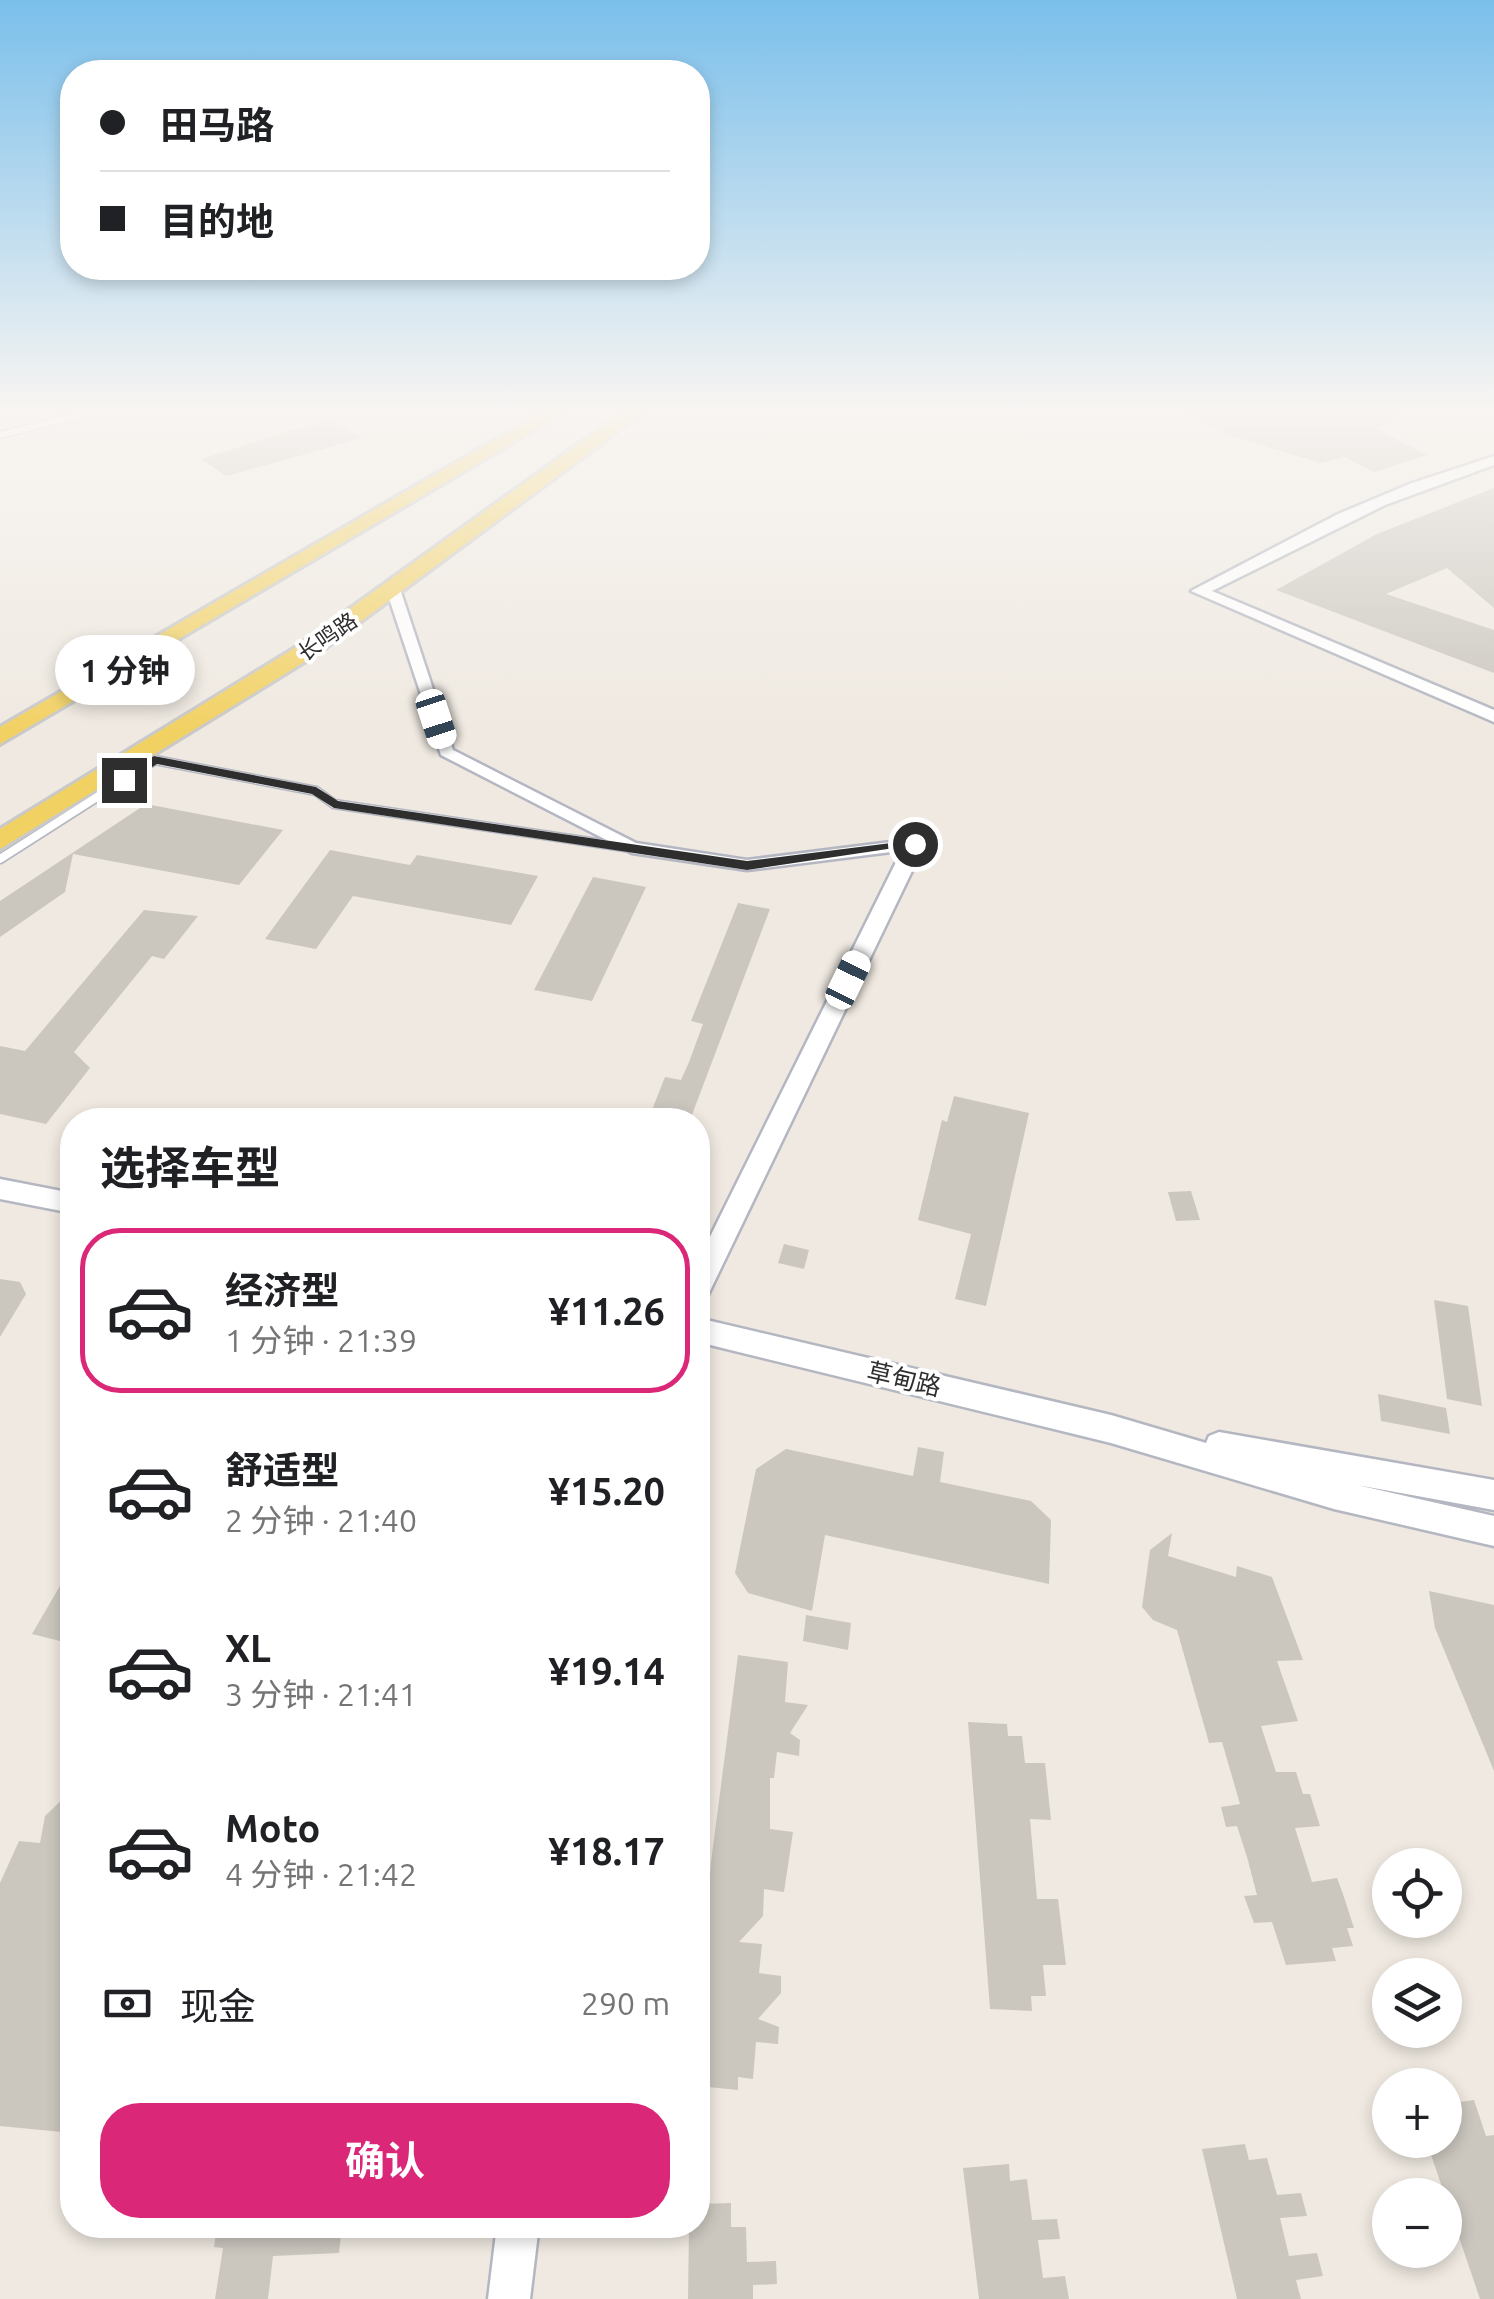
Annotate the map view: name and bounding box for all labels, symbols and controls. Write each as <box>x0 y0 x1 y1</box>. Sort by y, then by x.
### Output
text: 田马路 <box>160 104 274 146</box>
text: 目的地 <box>160 200 274 242</box>
street label: 长鸣路 <box>293 607 361 665</box>
callout: 1 分钟 <box>54 635 194 705</box>
text: 1 分钟 <box>80 652 170 688</box>
car <box>412 686 460 752</box>
route end <box>102 758 147 803</box>
route start <box>893 822 938 867</box>
car <box>821 946 875 1014</box>
text: 选择车型 <box>100 1142 280 1193</box>
icon: car <box>105 1266 195 1356</box>
text: 经济型 <box>225 1269 339 1311</box>
text: ¥11.26 <box>548 1290 665 1332</box>
text: 1 分钟 · 21:39 <box>225 1322 417 1358</box>
street label: 草甸路 <box>864 1357 944 1401</box>
icon: car <box>105 1446 195 1536</box>
text: 舒适型 <box>225 1449 339 1491</box>
text: ¥15.20 <box>548 1470 665 1512</box>
text: 2 分钟 · 21:40 <box>225 1502 417 1538</box>
icon: car <box>105 1626 195 1716</box>
text: XL <box>225 1627 271 1669</box>
text: ¥19.14 <box>548 1650 665 1692</box>
text: 3 分钟 · 21:41 <box>225 1676 417 1712</box>
icon: car <box>105 1806 195 1896</box>
text: Moto <box>225 1807 320 1849</box>
text: ¥18.17 <box>548 1830 665 1872</box>
map controls <box>1372 1848 1462 2268</box>
button: locate <box>1372 1848 1462 1938</box>
text: 4 分钟 · 21:42 <box>225 1856 417 1892</box>
button: layers <box>1372 1958 1462 2048</box>
icon: cash <box>100 1976 155 2031</box>
text: 现金 <box>180 1985 256 2027</box>
text: 290 m <box>581 1985 670 2021</box>
button: + <box>1372 2068 1462 2158</box>
button: 确认 <box>100 2103 670 2218</box>
button: − <box>1372 2178 1462 2268</box>

